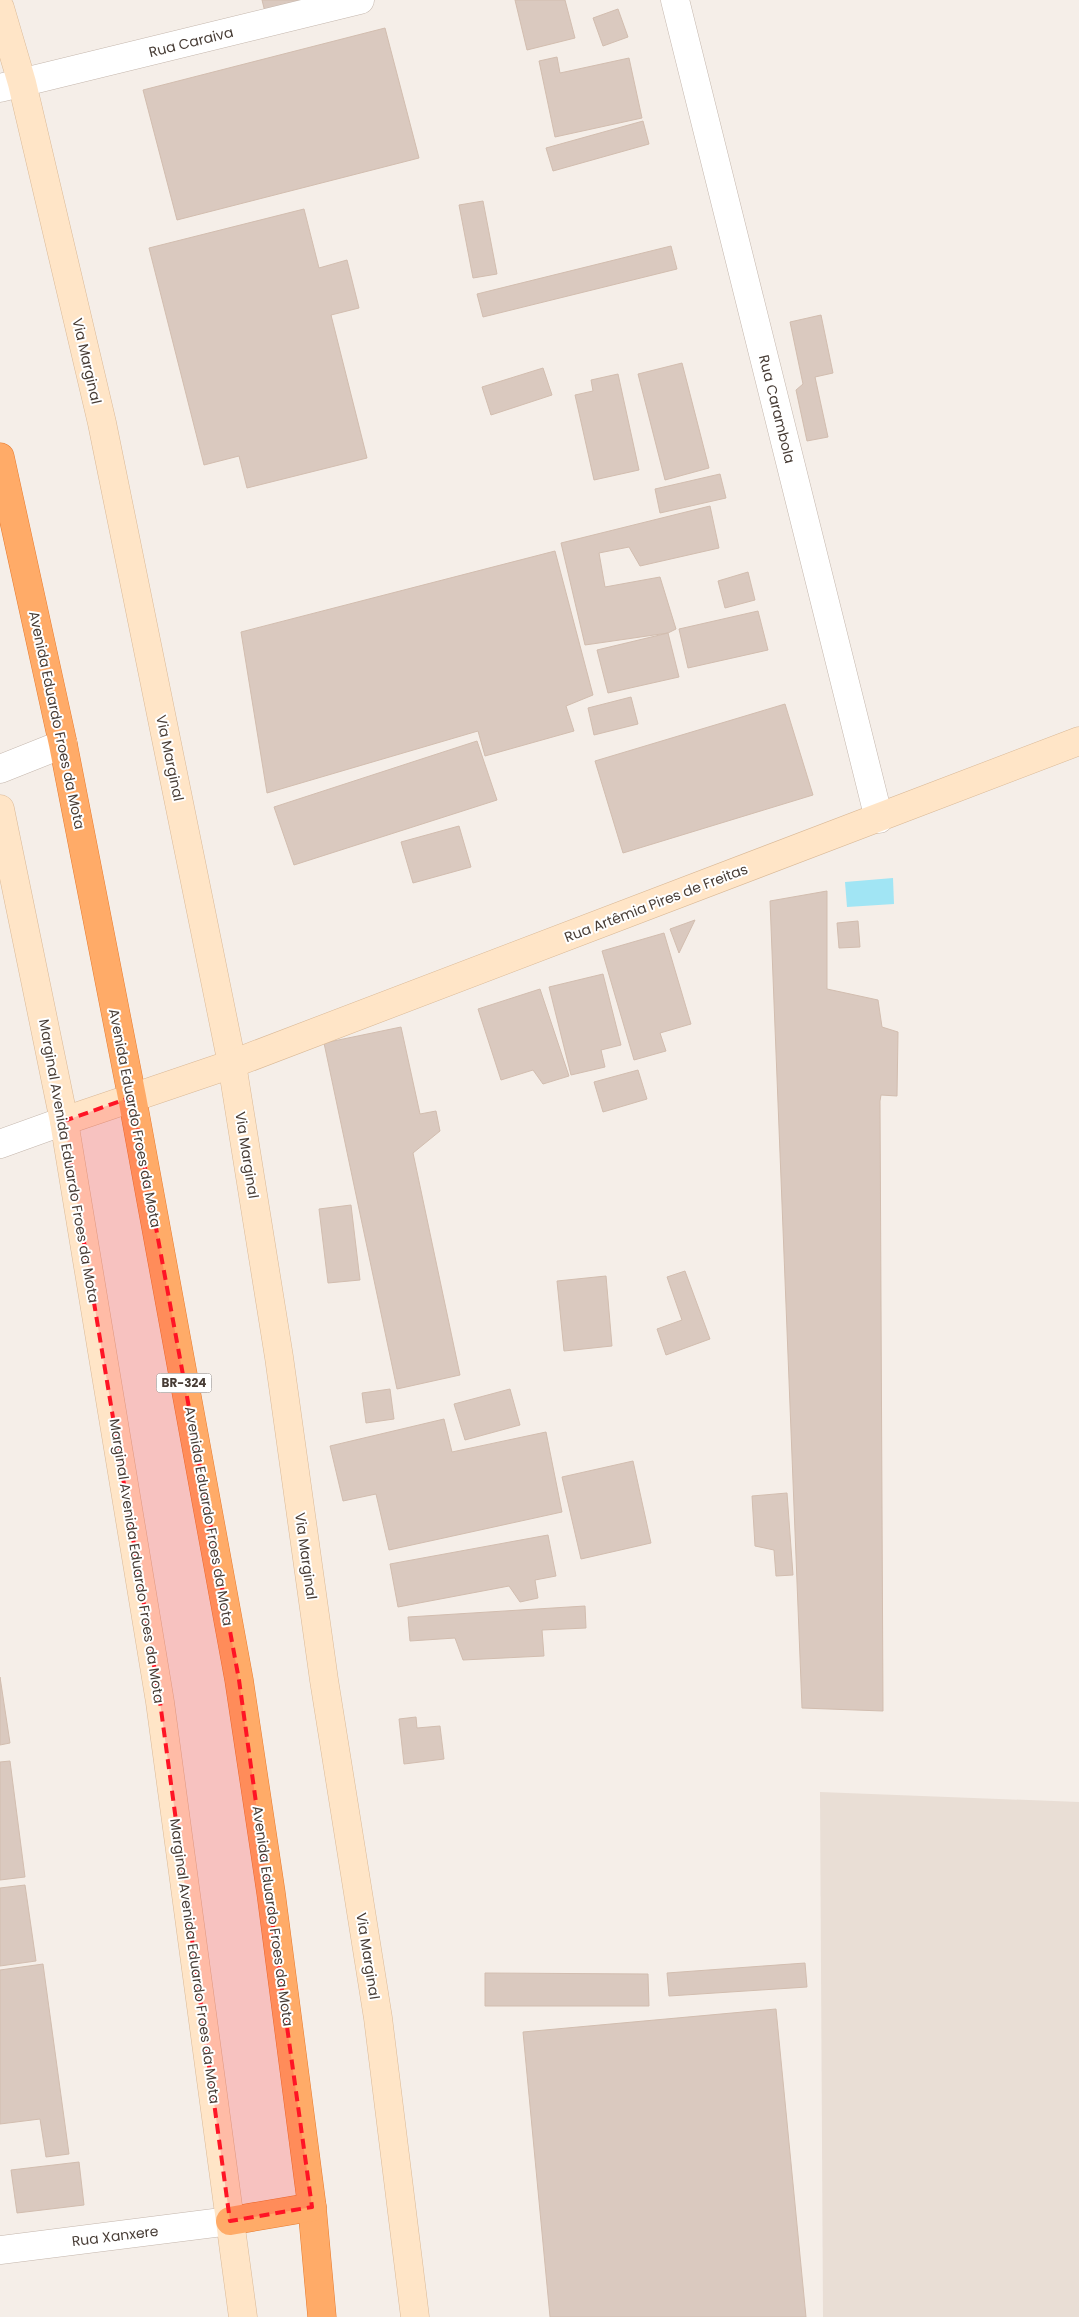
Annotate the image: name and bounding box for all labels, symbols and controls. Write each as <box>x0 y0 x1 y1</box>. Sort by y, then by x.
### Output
street label: Rua Caraiva <box>147 22 235 62</box>
street label: Via Marginal <box>67 316 107 406</box>
street label: Rua Carambola <box>754 353 800 465</box>
street label: Avenida Eduardo Froes da Mota <box>24 609 90 831</box>
street label: Via Marginal <box>151 713 189 803</box>
street label: Rua Artêmia Pires de Freitas <box>561 859 751 947</box>
street label: Avenida Eduardo Froes da Mota <box>104 1007 166 1229</box>
street label: Marginal Avenida Eduardo Froes da Mota <box>34 1017 104 1305</box>
street label: Via Marginal <box>230 1110 264 1200</box>
road number: BR-324 <box>156 1374 212 1392</box>
street label: Avenida Eduardo Froes da Mota <box>180 1405 238 1627</box>
street label: Marginal Avenida Eduardo Froes da Mota <box>105 1417 169 1705</box>
street label: Via Marginal <box>290 1511 322 1601</box>
street label: Avenida Eduardo Froes da Mota <box>248 1804 298 2028</box>
street label: Marginal Avenida Eduardo Froes da Mota <box>165 1817 225 2105</box>
street label: Via Marginal <box>351 1911 385 2001</box>
street label: Rua Xanxere <box>71 2221 160 2251</box>

